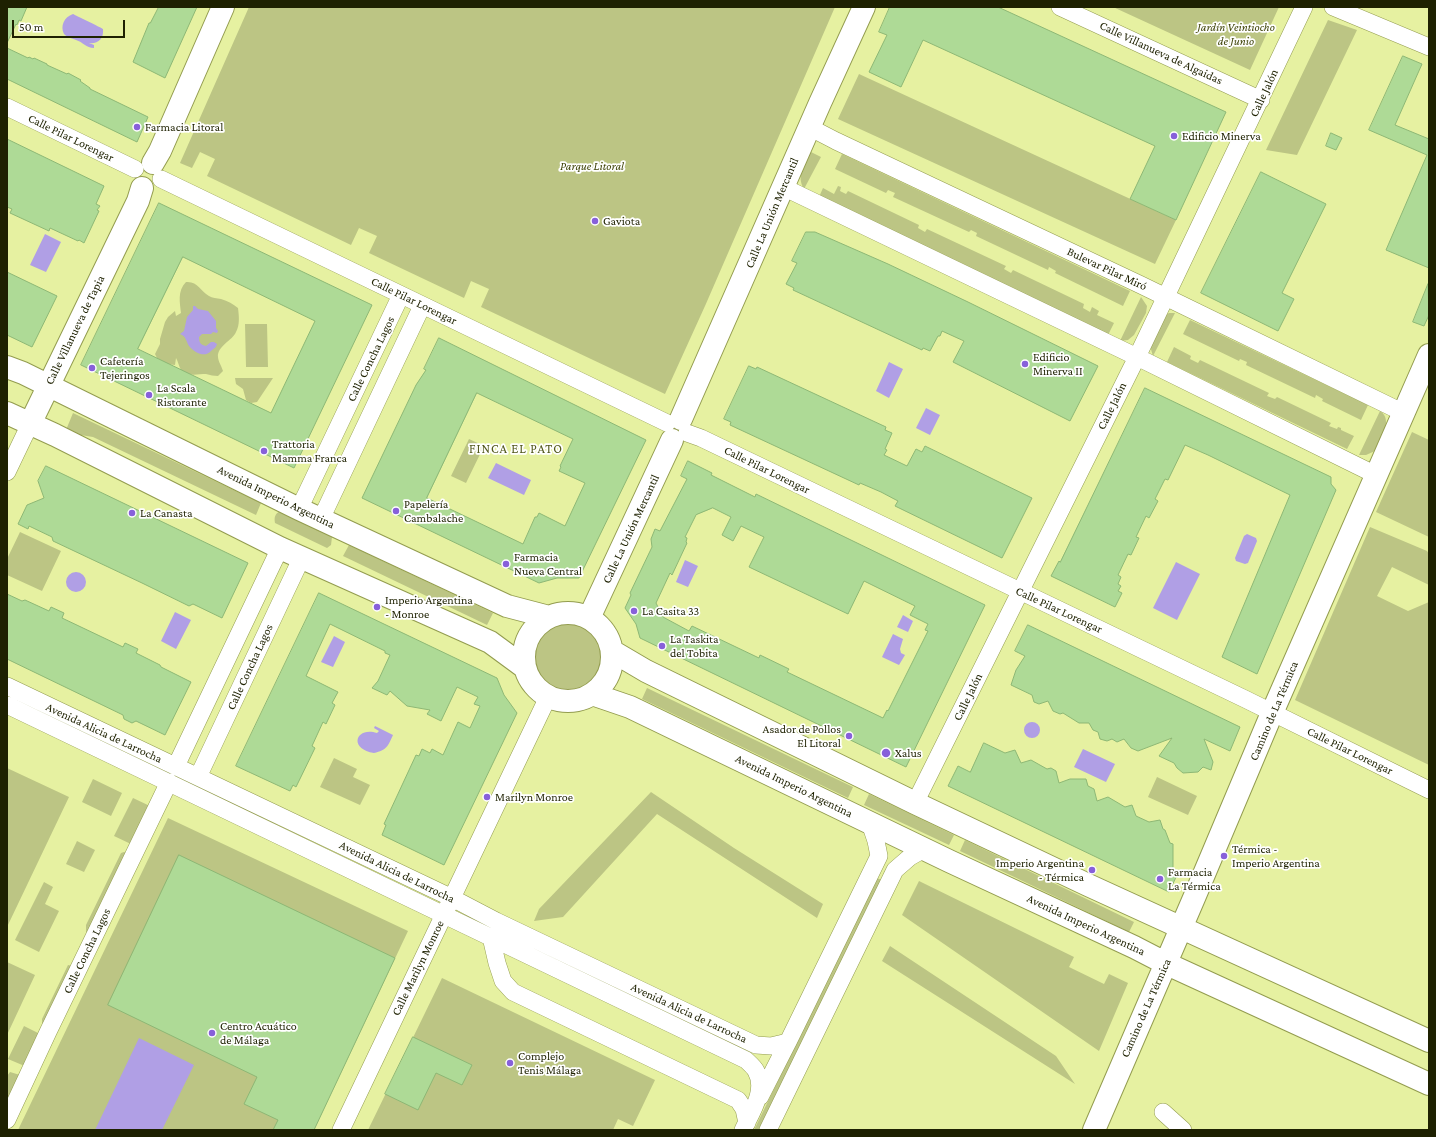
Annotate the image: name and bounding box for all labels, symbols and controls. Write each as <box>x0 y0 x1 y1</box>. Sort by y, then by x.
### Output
scale bar <box>14 12 127 38</box>
street label: Calle Villanueva de Algaidas <box>1097 18 1225 88</box>
text: 50 m <box>19 20 43 34</box>
park label: Jardín Veintiocho de Junio <box>1197 20 1275 48</box>
street label: Calle Jalón <box>1247 67 1281 119</box>
street label: Calle Pilar Lorengar <box>26 111 116 165</box>
place label: Farmacia Litoral <box>145 120 223 134</box>
marker: Farmacia Litoral <box>132 122 142 132</box>
place label: Edificio Minerva <box>1182 129 1261 143</box>
marker: Edificio Minerva <box>1169 131 1179 141</box>
street label: Calle La Unión Mercantil <box>742 156 802 270</box>
park label: Parque Litoral <box>560 159 624 173</box>
place label: Gaviota <box>603 214 640 228</box>
marker: Gaviota <box>590 216 600 226</box>
street label: Bulevar Pilar Miró <box>1065 244 1149 294</box>
street label: Calle Villanueva de Tapia <box>42 273 108 387</box>
street label: Calle Pilar Lorengar <box>369 274 459 328</box>
street label: Calle Concha Lagos <box>344 314 398 404</box>
place label: Edificio Minerva II <box>1033 350 1083 378</box>
place label: Cafetería Tejeringos <box>100 354 150 382</box>
marker: Edificio Minerva II <box>1020 359 1030 369</box>
marker: Cafetería Tejeringos <box>87 363 97 373</box>
street label: Calle Jalón <box>1094 380 1130 432</box>
place label: La Scala Ristorante <box>157 381 207 409</box>
marker: La Scala Ristorante <box>144 390 154 400</box>
place label: Trattoria Mamma Franca <box>272 437 347 465</box>
district label: FINCA EL PATO <box>469 441 563 457</box>
street label: Calle Pilar Lorengar <box>722 443 812 497</box>
marker: Trattoria Mamma Franca <box>259 446 269 456</box>
street label: Avenida Imperio Argentina <box>215 462 337 532</box>
street label: Calle La Unión Mercantil <box>599 472 663 586</box>
place label: Papelería Cambalache <box>404 497 463 525</box>
place label: La Canasta <box>140 506 193 520</box>
marker: Papelería Cambalache <box>391 506 401 516</box>
marker: La Canasta <box>127 508 137 518</box>
place label: Farmacia Nueva Central <box>514 550 582 578</box>
marker: Farmacia Nueva Central <box>501 559 511 569</box>
street label: Calle Pilar Lorengar <box>1013 584 1105 636</box>
place label: Imperio Argentina - Monroe <box>385 593 473 621</box>
marker: Imperio Argentina - Monroe <box>372 602 382 612</box>
place label: La Casita 33 <box>642 604 699 618</box>
marker: La Casita 33 <box>629 606 639 616</box>
street label: Calle Concha Lagos <box>224 622 276 712</box>
place label: La Taskita del Tobita <box>670 632 719 660</box>
marker: La Taskita del Tobita <box>657 641 667 651</box>
street label: Camino de La Térmica <box>1247 659 1301 763</box>
street label: Calle Jalón <box>950 671 986 723</box>
street label: Avenida Alicia de Larrocha <box>44 700 164 766</box>
place label: Asador de Pollos El Litoral <box>763 722 841 750</box>
street label: Calle Pilar Lorengar <box>1305 724 1395 778</box>
marker: Asador de Pollos El Litoral <box>844 731 854 741</box>
place label: Xalus <box>895 746 921 760</box>
marker: Xalus <box>880 747 892 759</box>
street label: Avenida Imperio Argentina <box>733 751 855 821</box>
place label: Marilyn Monroe <box>495 790 573 804</box>
marker: Marilyn Monroe <box>482 792 492 802</box>
street label: Avenida Alicia de Larrocha <box>337 838 457 906</box>
place label: Térmica - Imperio Argentina <box>1232 842 1320 870</box>
marker: Térmica - Imperio Argentina <box>1219 851 1229 861</box>
place label: Imperio Argentina - Térmica <box>996 856 1084 884</box>
marker: Imperio Argentina - Térmica <box>1087 865 1097 875</box>
place label: Farmacia La Térmica <box>1168 865 1221 893</box>
marker: Farmacia La Térmica <box>1155 874 1165 884</box>
street label: Avenida Imperio Argentina <box>1025 891 1147 959</box>
street label: Calle Concha Lagos <box>60 906 114 996</box>
street label: Calle Marilyn Monroe <box>389 918 447 1018</box>
street label: Camino de La Térmica <box>1118 956 1174 1060</box>
street label: Avenida Alicia de Larrocha <box>629 980 749 1046</box>
place label: Centro Acuático de Málaga <box>220 1019 297 1047</box>
marker: Centro Acuático de Málaga <box>207 1028 217 1038</box>
place label: Complejo Tenis Málaga <box>518 1049 581 1077</box>
marker: Complejo Tenis Málaga <box>505 1058 515 1068</box>

